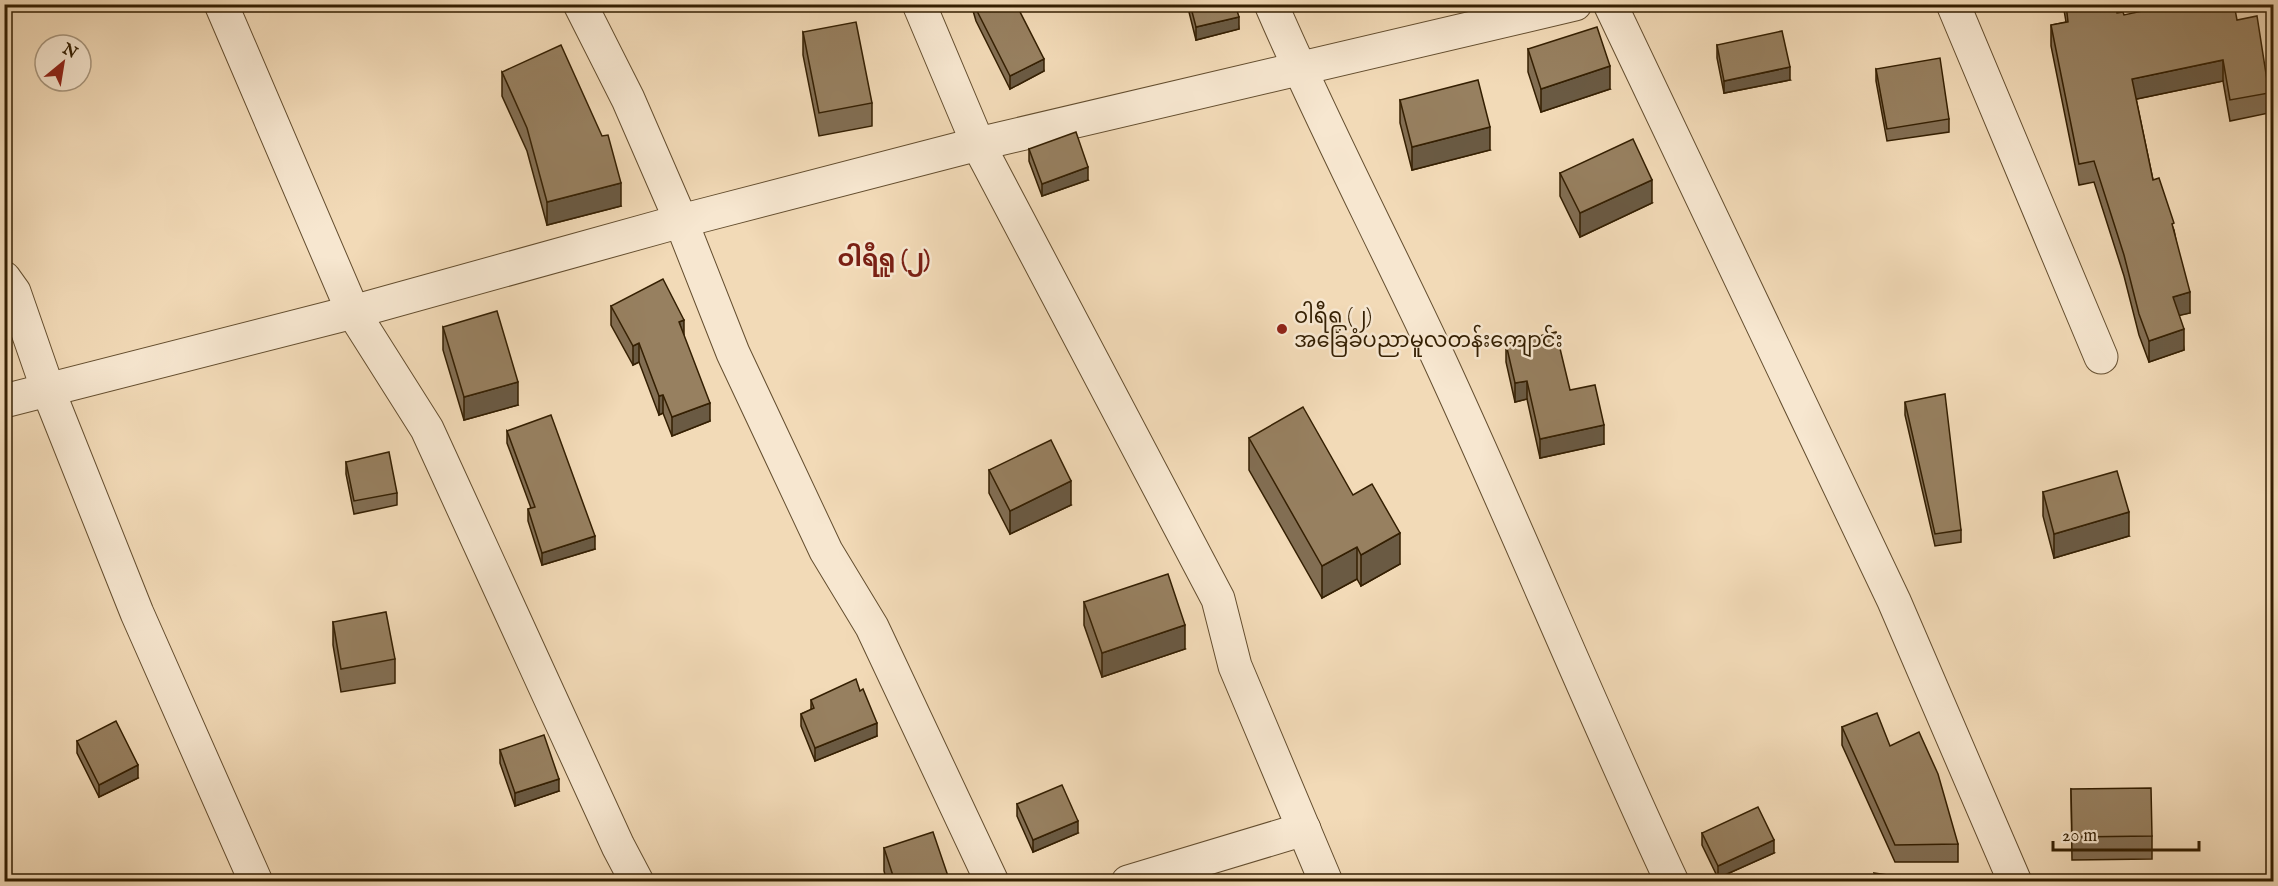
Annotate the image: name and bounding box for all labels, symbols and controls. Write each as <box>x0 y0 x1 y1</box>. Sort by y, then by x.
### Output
north arrow <box>33 33 93 93</box>
text: N <box>58 39 81 64</box>
district label: ဝါရီရူ (၂) <box>838 242 930 277</box>
place label: ဝါရီရူ (၂) အခြေခံပညာမူလတန်းကျောင်း <box>1294 300 1563 358</box>
marker: ဝါရီရူ (၂) အခြေခံပညာမူလတန်းကျောင်း <box>1275 322 1289 336</box>
scale bar <box>2053 814 2198 852</box>
text: 20 m <box>2062 825 2097 848</box>

